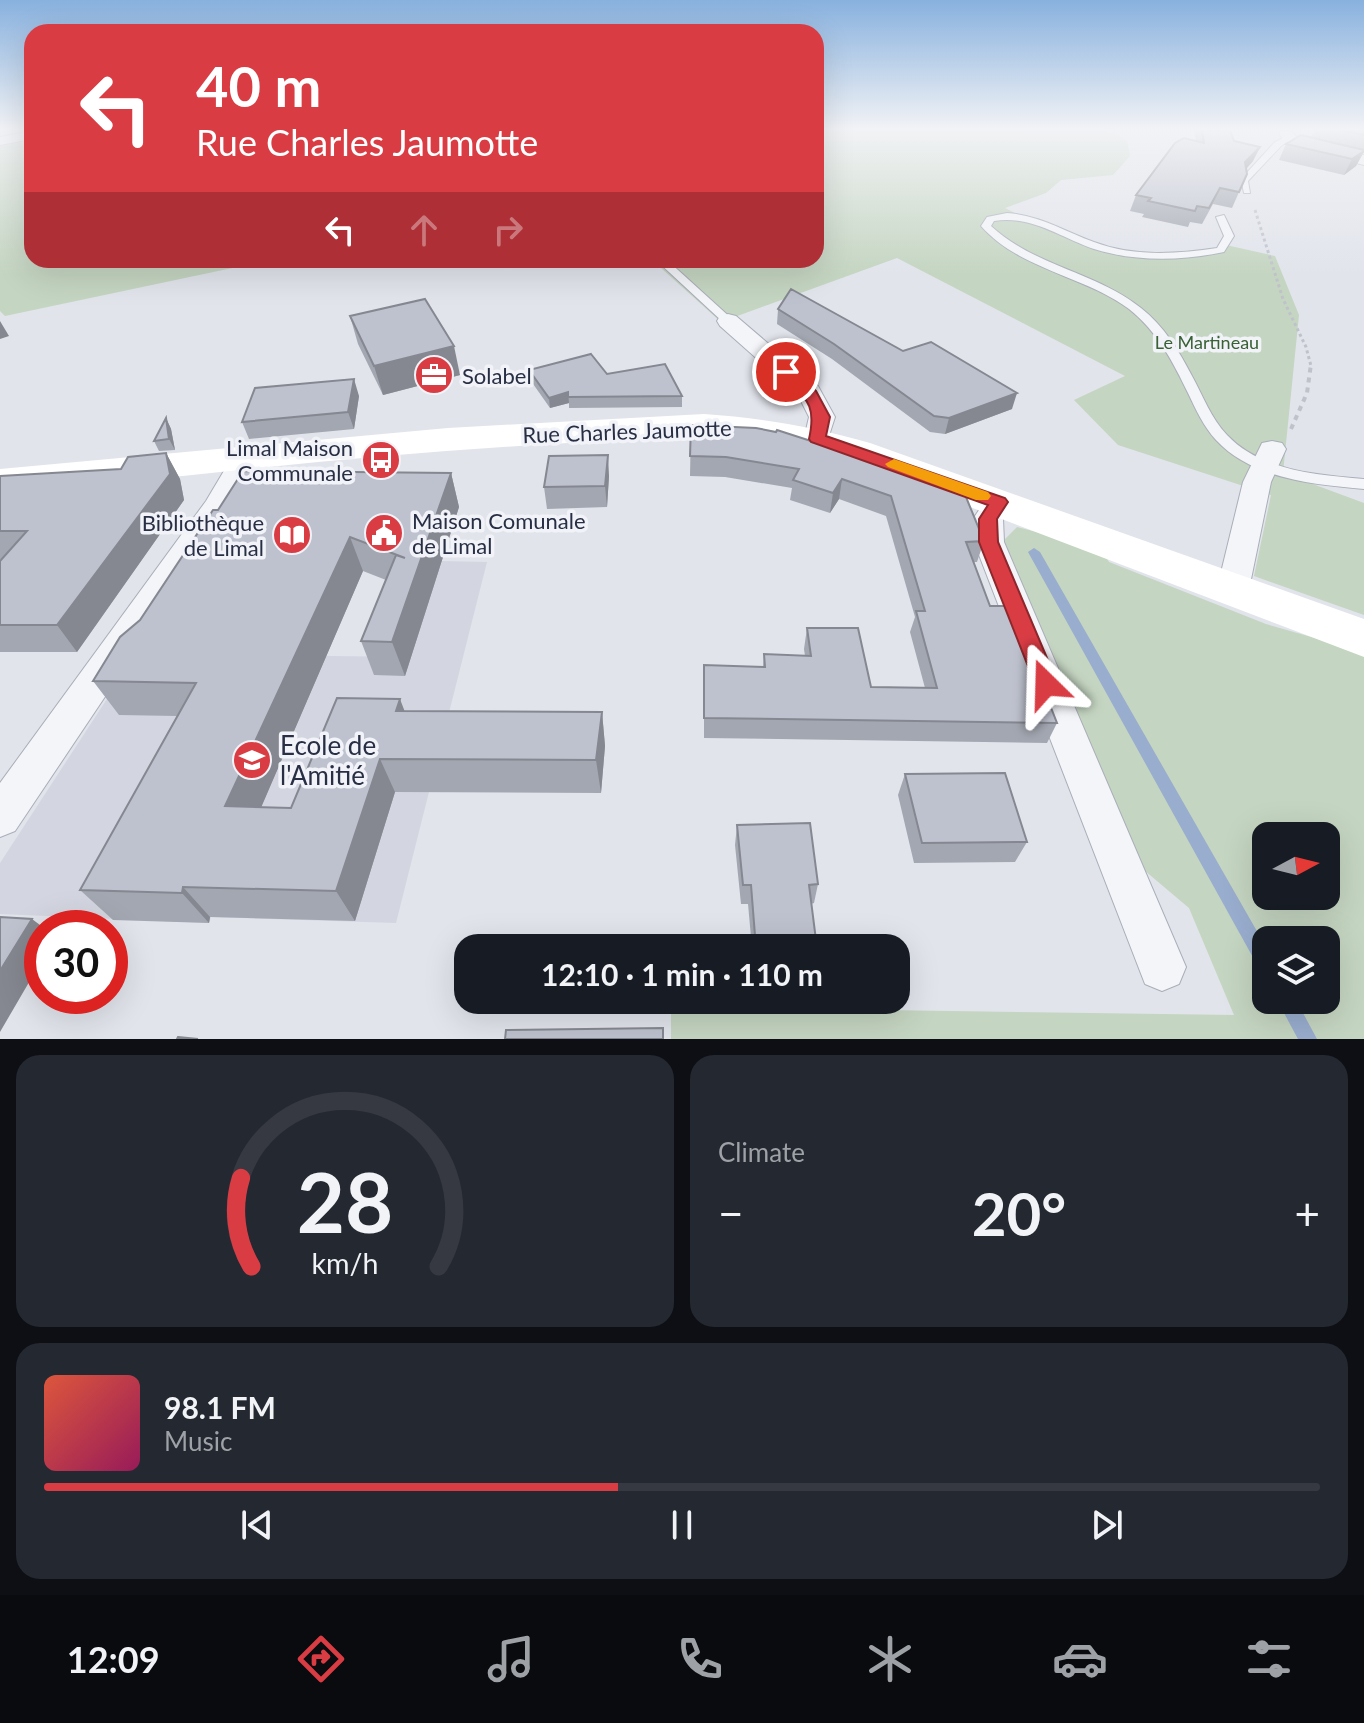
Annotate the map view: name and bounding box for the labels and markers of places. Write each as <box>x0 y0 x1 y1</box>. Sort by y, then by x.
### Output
pin <box>752 338 820 406</box>
office icon: Solabel <box>413 354 455 396</box>
place label: Solabel <box>462 362 532 389</box>
place label: Limal Maison Communale <box>226 434 353 486</box>
bus stop icon: Limal Maison Communale <box>360 439 402 481</box>
place label: Maison Comunale de Limal <box>412 507 586 559</box>
place label: Bibliothèque de Limal <box>142 509 264 561</box>
public building icon: Maison Comunale de Limal <box>363 512 405 554</box>
library icon: Bibliothèque de Limal <box>271 514 313 556</box>
place label: Ecole de l'Amitié <box>280 729 376 791</box>
school or university icon: Ecole de l'Amitié <box>231 739 273 781</box>

